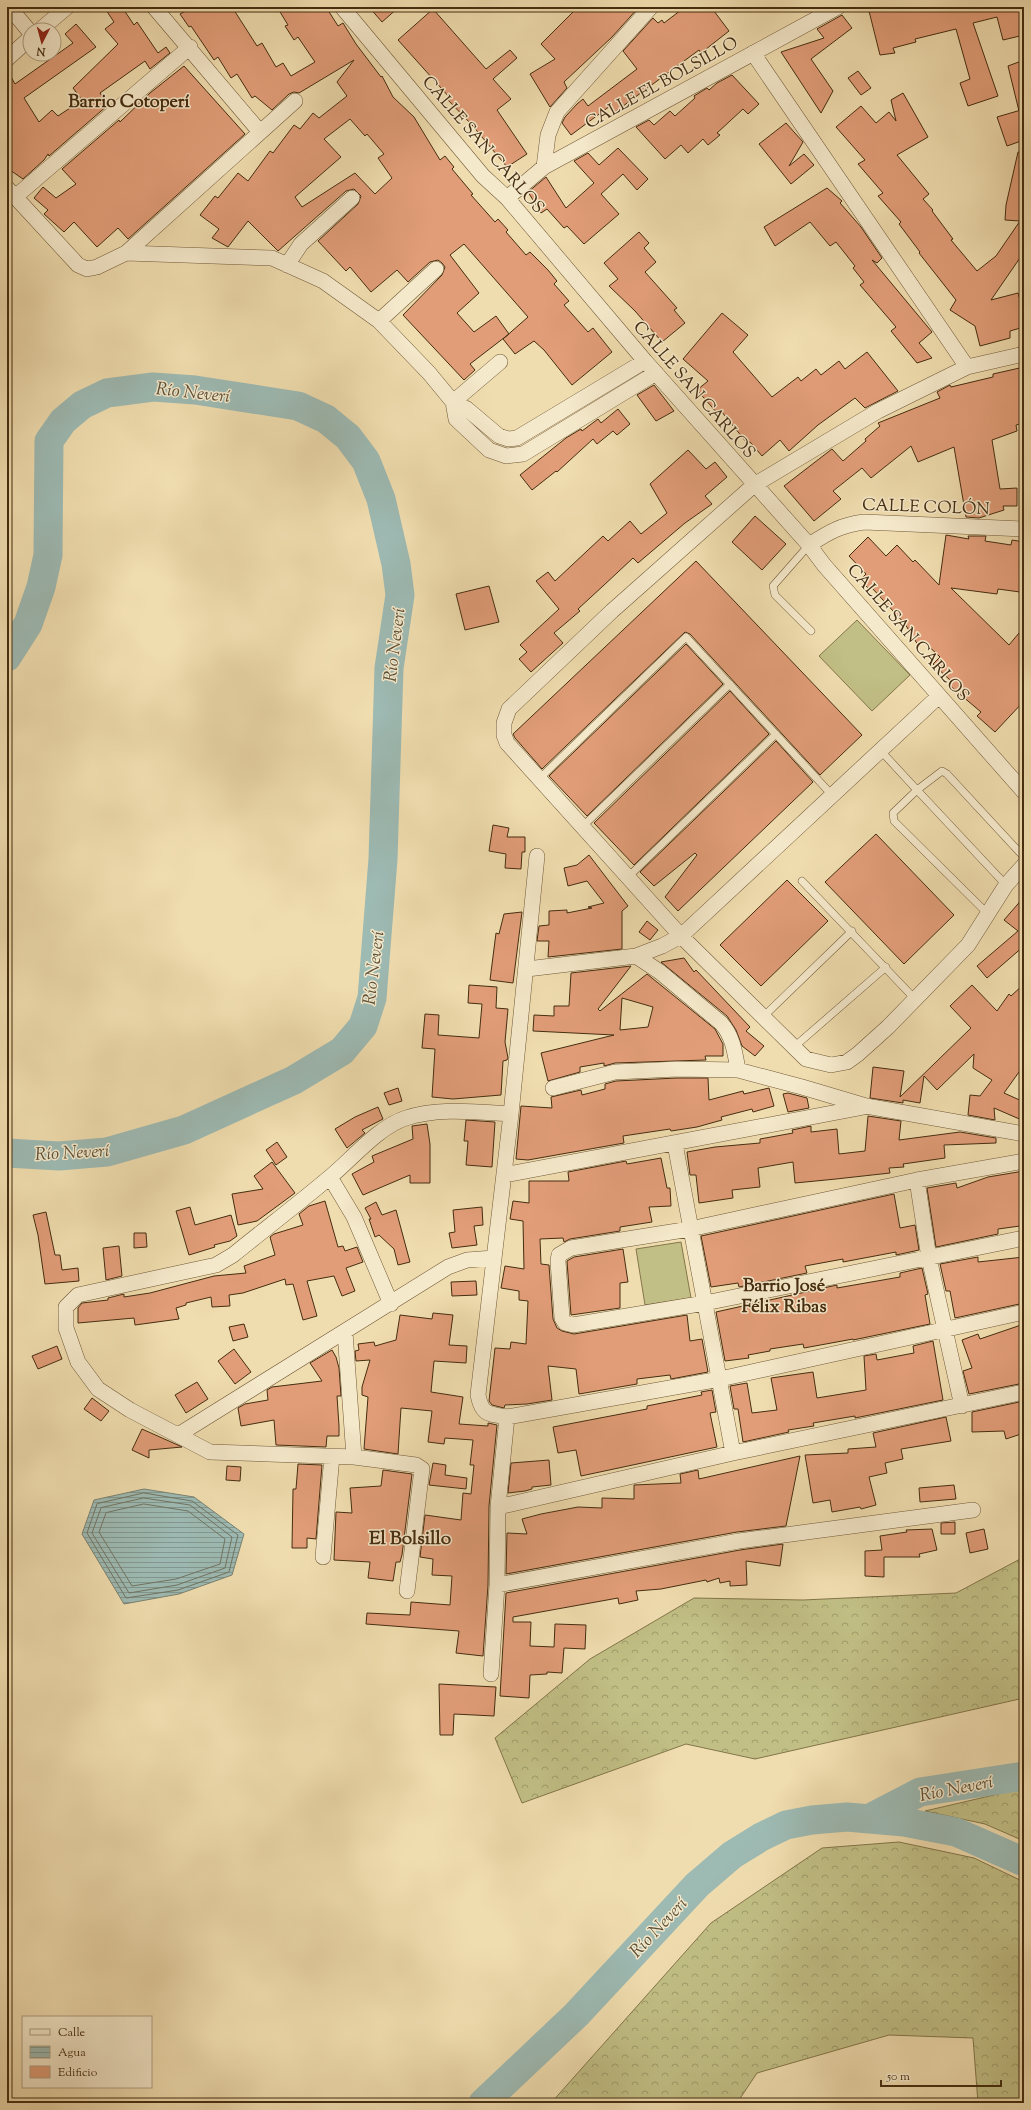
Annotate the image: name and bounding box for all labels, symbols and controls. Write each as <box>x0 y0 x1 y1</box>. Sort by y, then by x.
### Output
north arrow <box>22 22 62 62</box>
street label: CALLE EL BOLSILLO <box>581 32 743 136</box>
text: N <box>36 43 47 59</box>
street label: CALLE SAN CARLOS <box>416 71 549 219</box>
district label: Barrio Cotoperí <box>68 90 191 116</box>
street label: CALLE SAN CARLOS <box>627 316 760 464</box>
water label: Río Neverí <box>154 377 232 411</box>
street label: CALLE COLÓN <box>862 494 990 522</box>
street label: CALLE SAN CARLOS <box>841 559 974 707</box>
water label: Río Neverí <box>379 606 413 684</box>
water label: Río Neverí <box>358 929 392 1007</box>
water label: Río Neverí <box>34 1139 110 1169</box>
district label: Barrio José Félix Ribas <box>742 1274 826 1321</box>
district label: El Bolsillo <box>369 1526 452 1553</box>
water label: Río Neverí <box>917 1770 996 1810</box>
water label: Río Neverí <box>625 1892 695 1964</box>
legend <box>22 2016 152 2088</box>
text: Calle <box>58 2024 86 2042</box>
text: Agua <box>58 2044 86 2062</box>
scale bar <box>881 2062 1001 2088</box>
text: Edificio <box>58 2064 98 2082</box>
text: 50 m <box>886 2068 910 2086</box>

